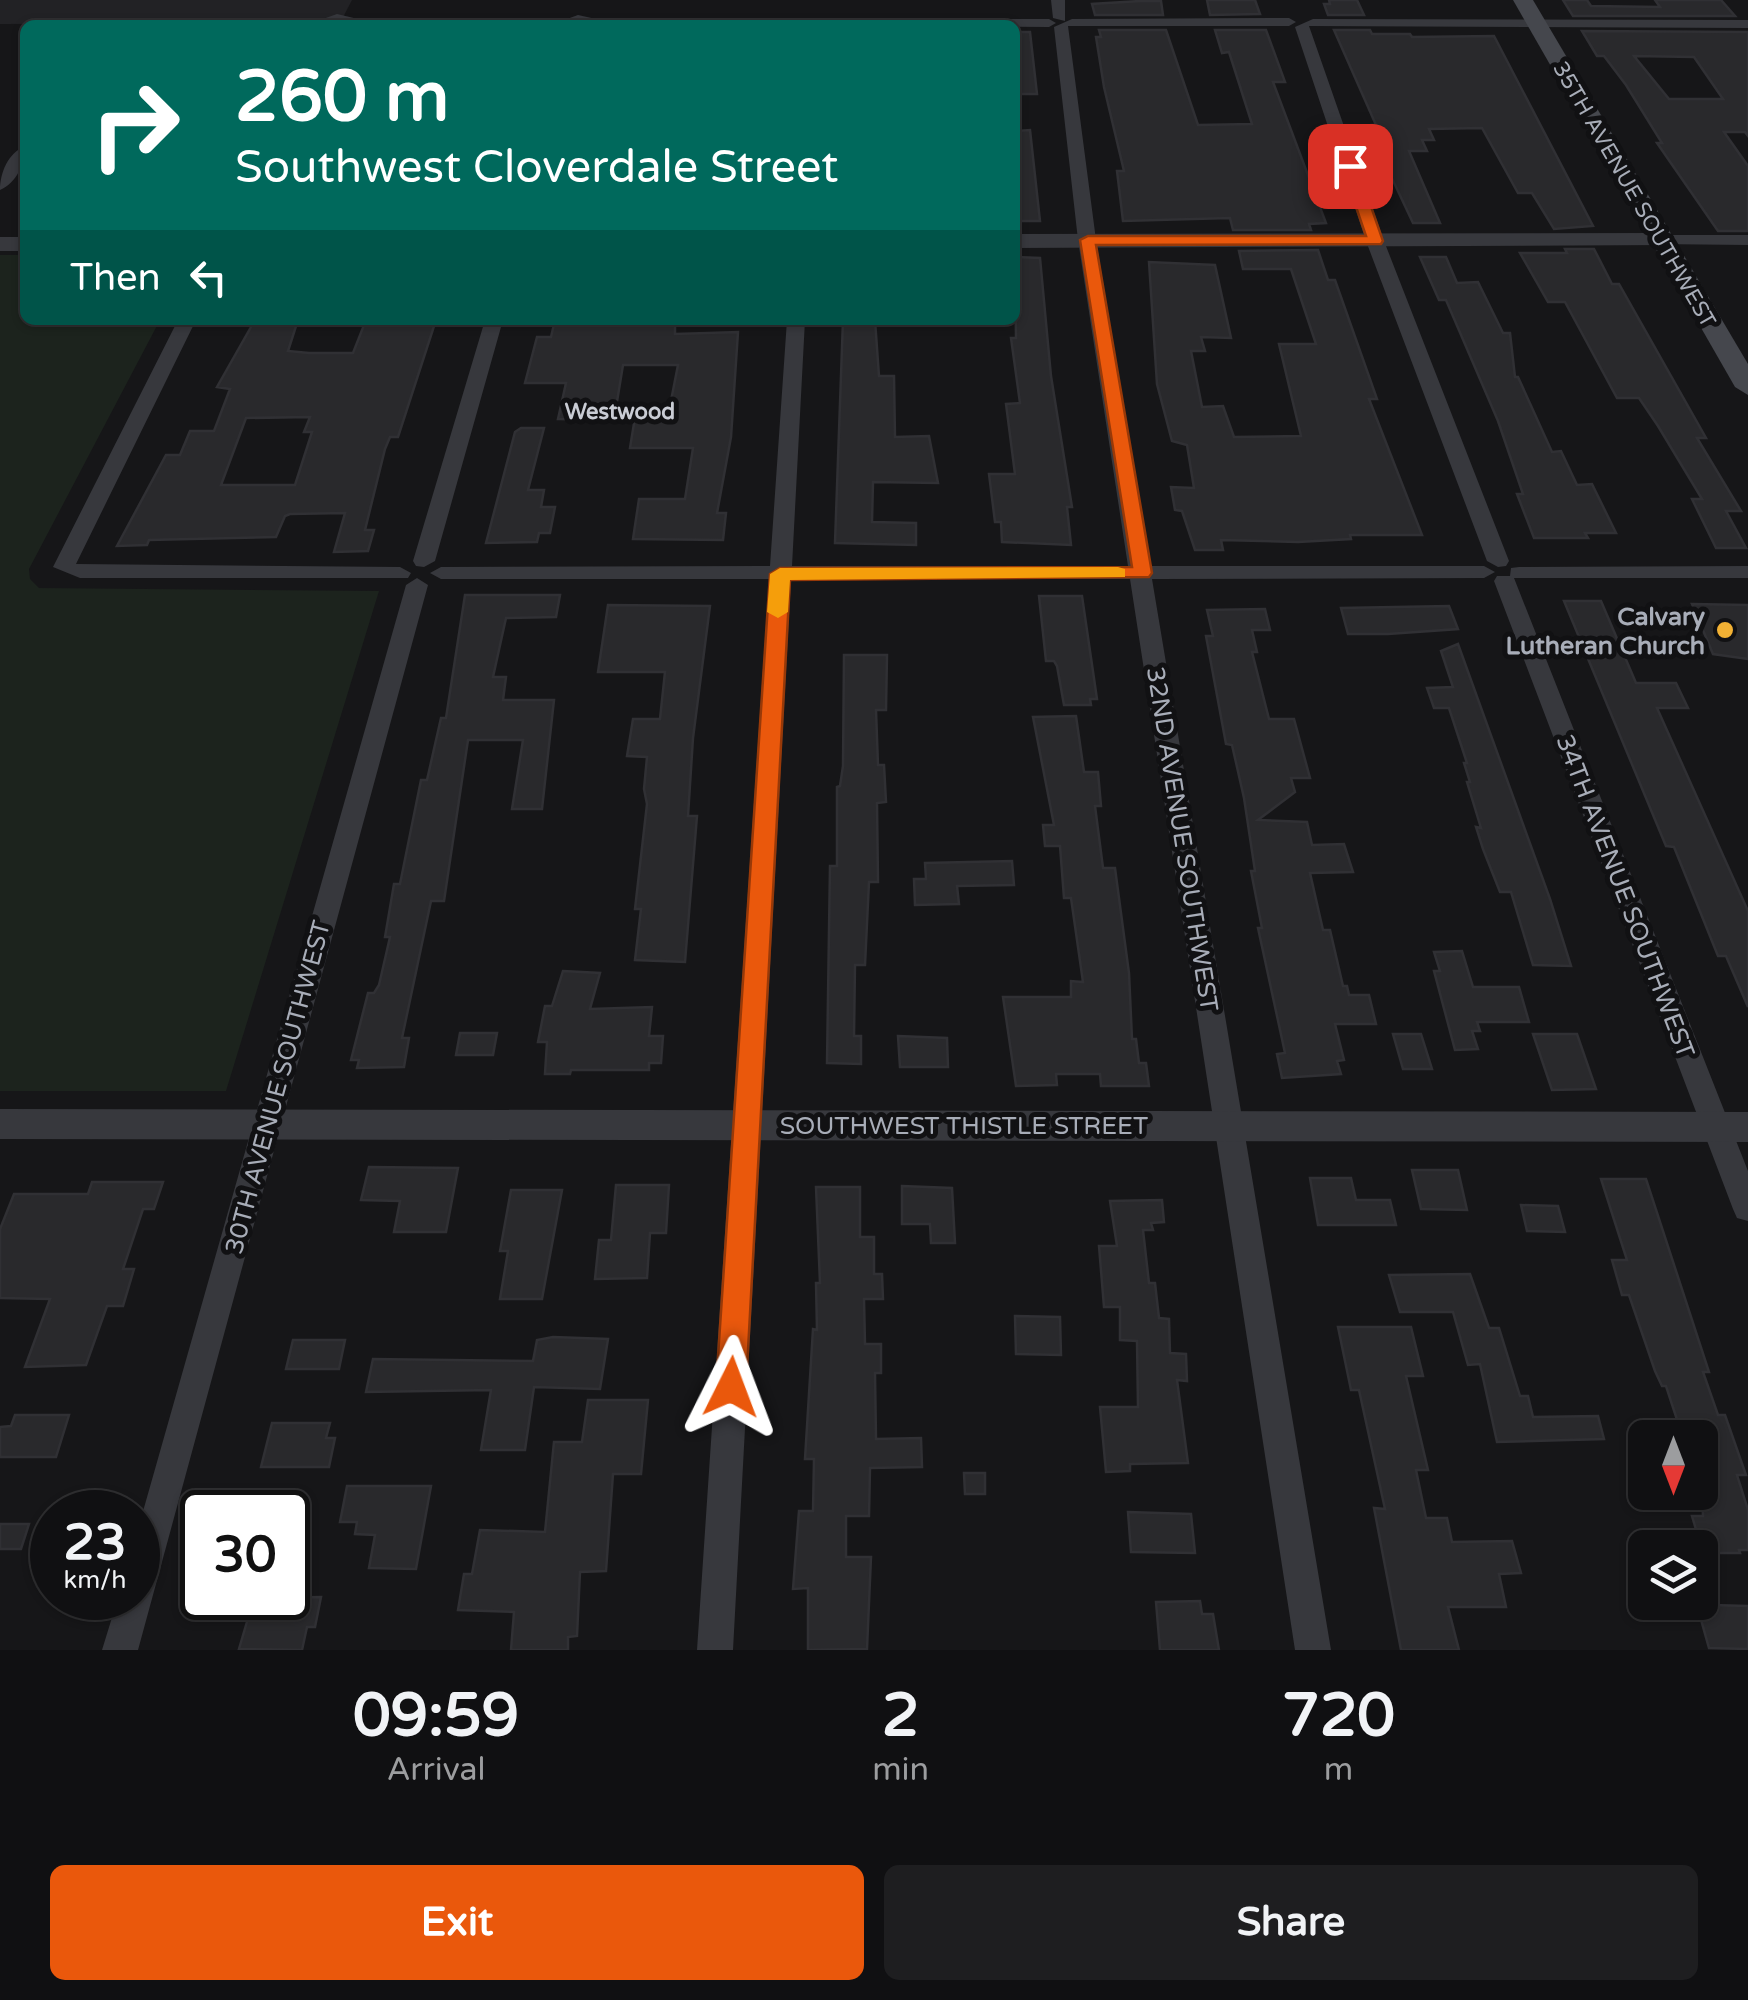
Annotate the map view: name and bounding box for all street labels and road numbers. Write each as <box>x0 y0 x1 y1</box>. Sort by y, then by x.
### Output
street label: 35TH AVENUE SOUTHWEST <box>1547 57 1721 333</box>
street label: 32ND AVENUE SOUTHWEST <box>1140 665 1224 1014</box>
street label: 34TH AVENUE SOUTHWEST <box>1549 730 1701 1062</box>
street label: 30TH AVENUE SOUTHWEST <box>219 917 337 1257</box>
street label: SOUTHWEST THISTLE STREET <box>780 1111 1148 1141</box>

